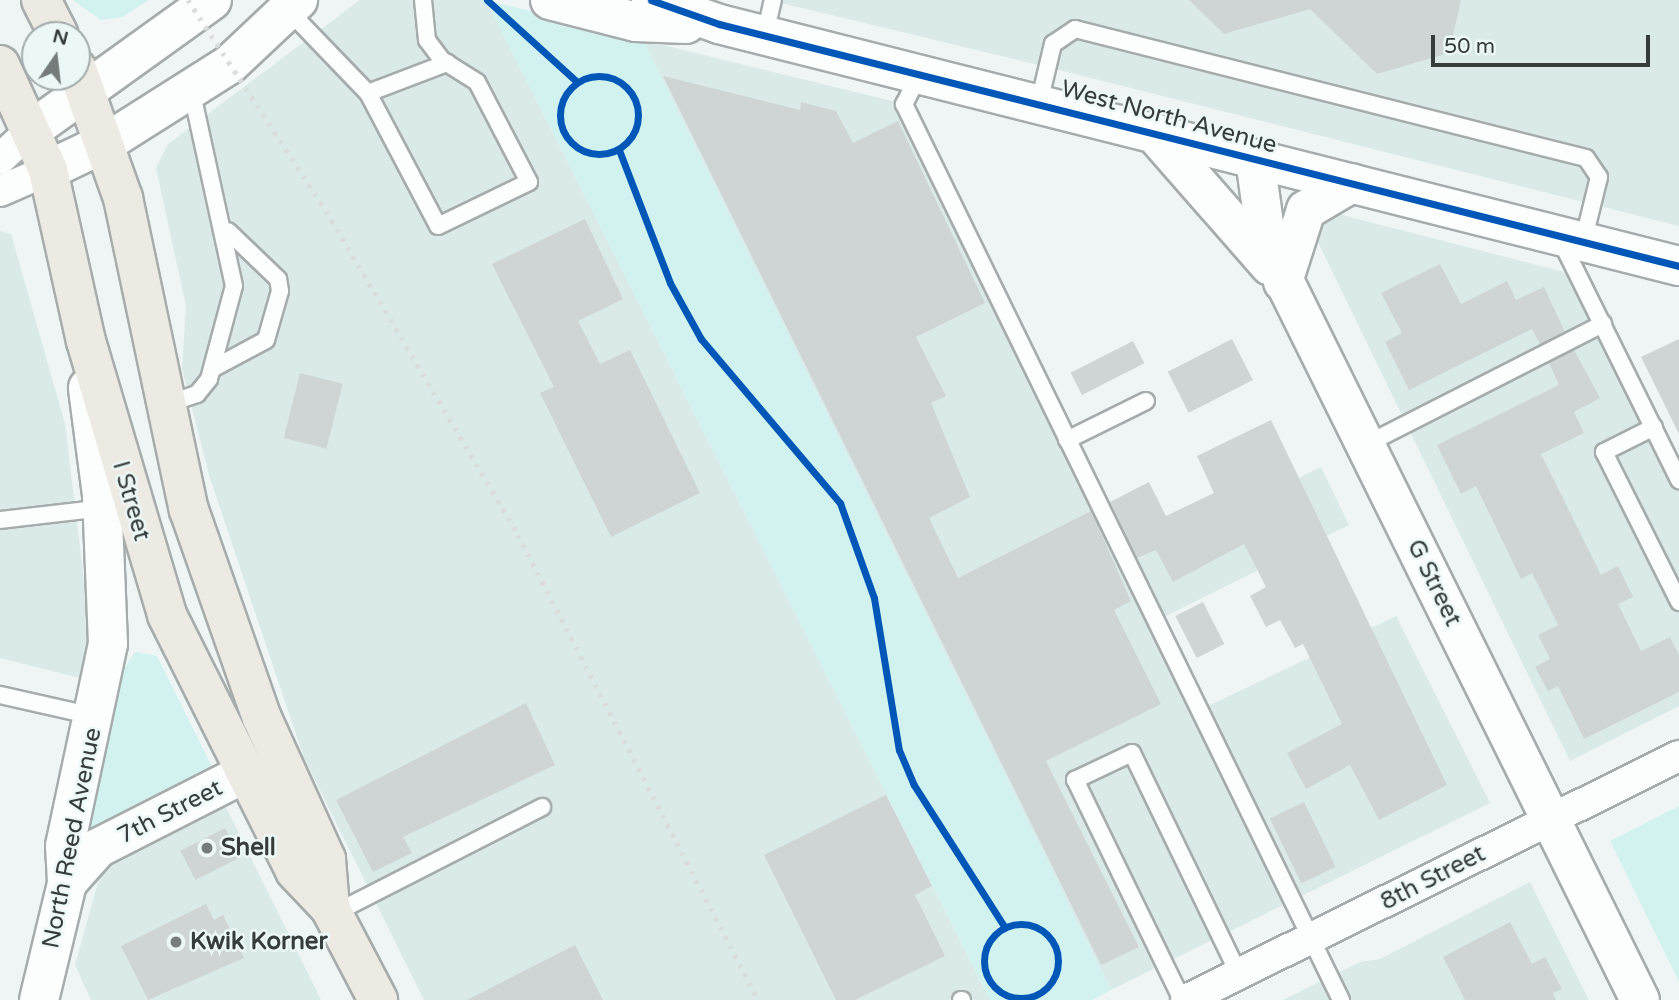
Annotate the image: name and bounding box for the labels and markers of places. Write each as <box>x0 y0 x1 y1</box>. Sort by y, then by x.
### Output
place label: Shell <box>221 834 276 862</box>
marker: Shell <box>199 840 215 856</box>
place label: Kwik Korner <box>190 928 328 956</box>
marker: Kwik Korner <box>168 934 184 950</box>

